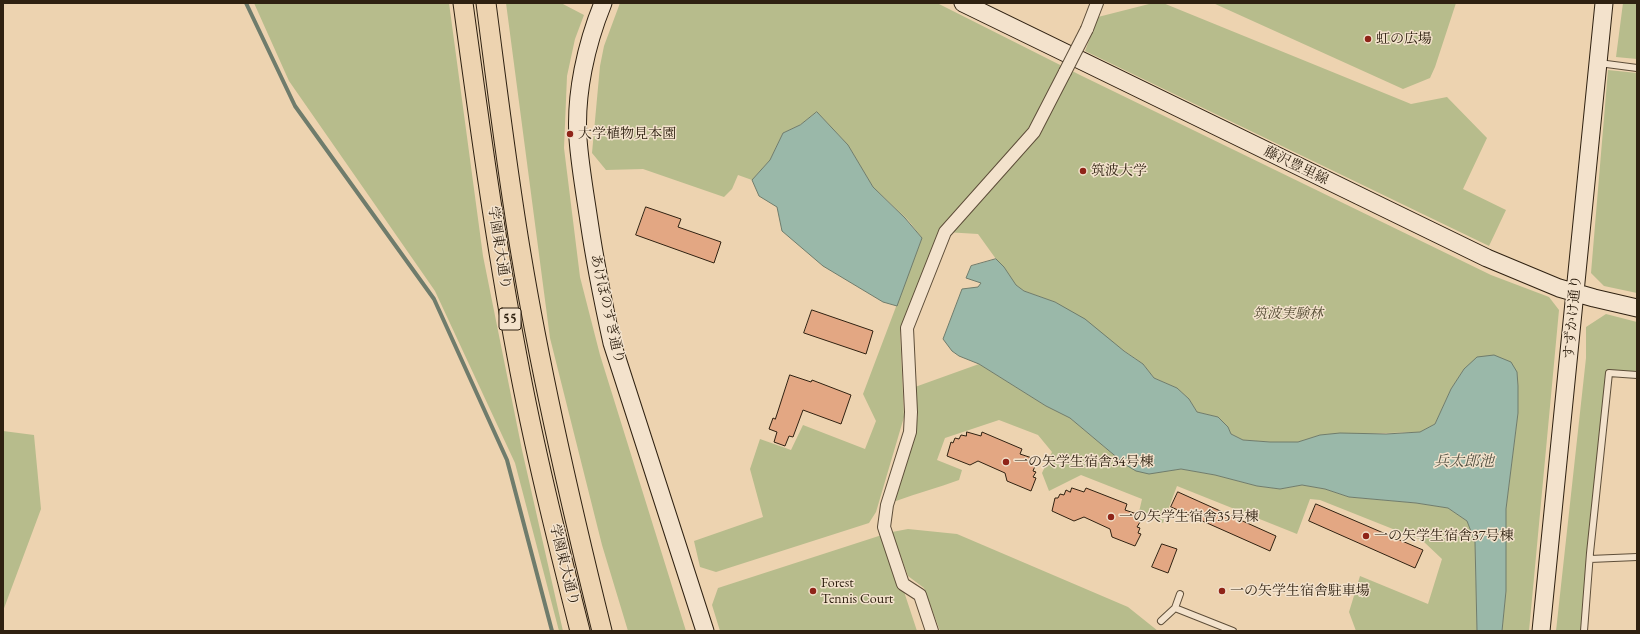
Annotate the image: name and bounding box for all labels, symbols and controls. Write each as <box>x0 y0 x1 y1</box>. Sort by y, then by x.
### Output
place label: 虹の広場 <box>1376 31 1432 47</box>
marker: 虹の広場 <box>1363 34 1373 44</box>
place label: 大学植物見本園 <box>578 126 676 142</box>
marker: 大学植物見本園 <box>565 129 575 139</box>
street label: 藤沢豊里線 <box>1261 143 1331 189</box>
place label: 筑波大学 <box>1091 163 1147 179</box>
marker: 筑波大学 <box>1078 166 1088 176</box>
street label: 学園東大通り <box>484 205 514 291</box>
street label: あけぼのすぎ通り <box>586 253 628 365</box>
street label: すずかけ通り <box>1561 274 1585 360</box>
park label: 筑波実験林 <box>1253 306 1323 322</box>
road number: 55 <box>499 308 521 330</box>
water label: 兵太郎池 <box>1434 453 1494 471</box>
place label: 一の矢学生宿舎34号棟 <box>1014 454 1153 470</box>
marker: 一の矢学生宿舎34号棟 <box>1001 457 1011 467</box>
place label: 一の矢学生宿舎35号棟 <box>1119 509 1258 525</box>
marker: 一の矢学生宿舎35号棟 <box>1106 512 1116 522</box>
street label: 学園東大通り <box>546 522 582 608</box>
place label: 一の矢学生宿舎37号棟 <box>1374 528 1513 544</box>
marker: 一の矢学生宿舎37号棟 <box>1361 531 1371 541</box>
place label: Forest Tennis Court <box>821 575 893 608</box>
place label: 一の矢学生宿舎駐車場 <box>1230 583 1370 599</box>
marker: Forest Tennis Court <box>808 586 818 596</box>
marker: 一の矢学生宿舎駐車場 <box>1217 586 1227 596</box>

